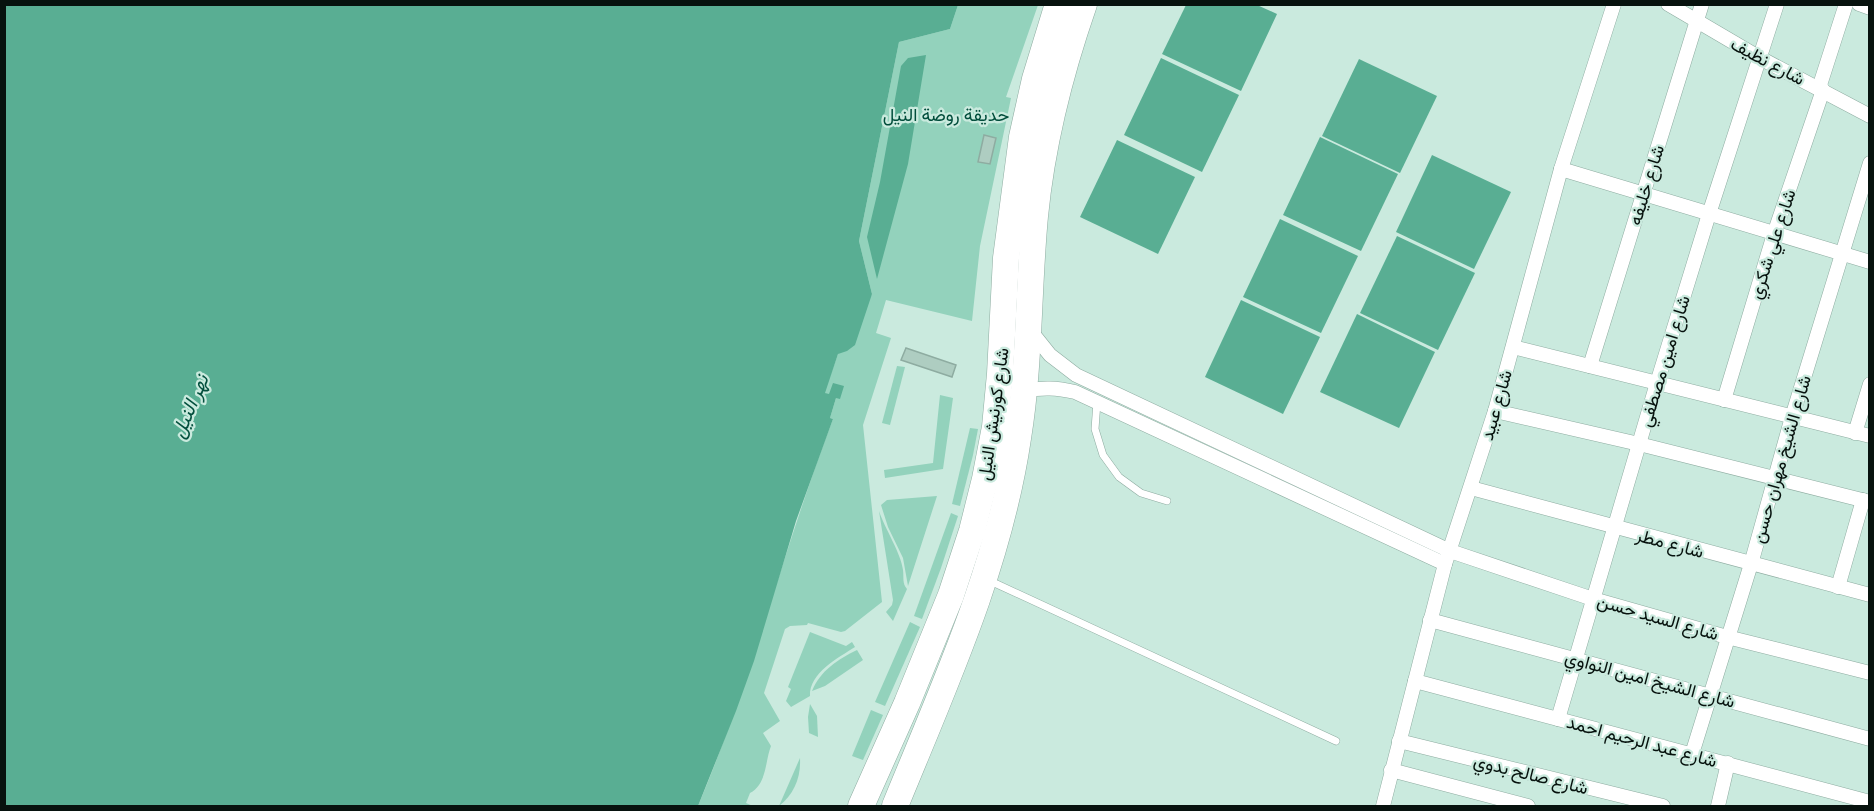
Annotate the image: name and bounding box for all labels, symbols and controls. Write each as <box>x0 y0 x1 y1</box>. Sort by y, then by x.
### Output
street label: شارع نظيف <box>1726 31 1810 91</box>
park label: حديقة روضة النيل <box>883 102 1009 127</box>
street label: شارع خليفه <box>1622 142 1670 228</box>
street label: شارع علي شكري <box>1742 186 1804 303</box>
street label: شارع امين مصطفي <box>1632 292 1699 431</box>
street label: شارع كورنيش النيل <box>971 346 1015 482</box>
street label: شارع عبيد <box>1474 367 1518 443</box>
water label: نهر النيل <box>164 369 215 442</box>
street label: شارع الشيخ مهران حسن <box>1745 372 1817 546</box>
street label: شارع مطر <box>1632 522 1707 564</box>
street label: شارع السيد حسن <box>1594 588 1722 646</box>
street label: شارع الشيخ امين النواوي <box>1561 644 1738 717</box>
street label: شارع عبد الرحيم احمد <box>1564 709 1720 773</box>
street label: شارع صالح بدوي <box>1470 748 1591 803</box>

